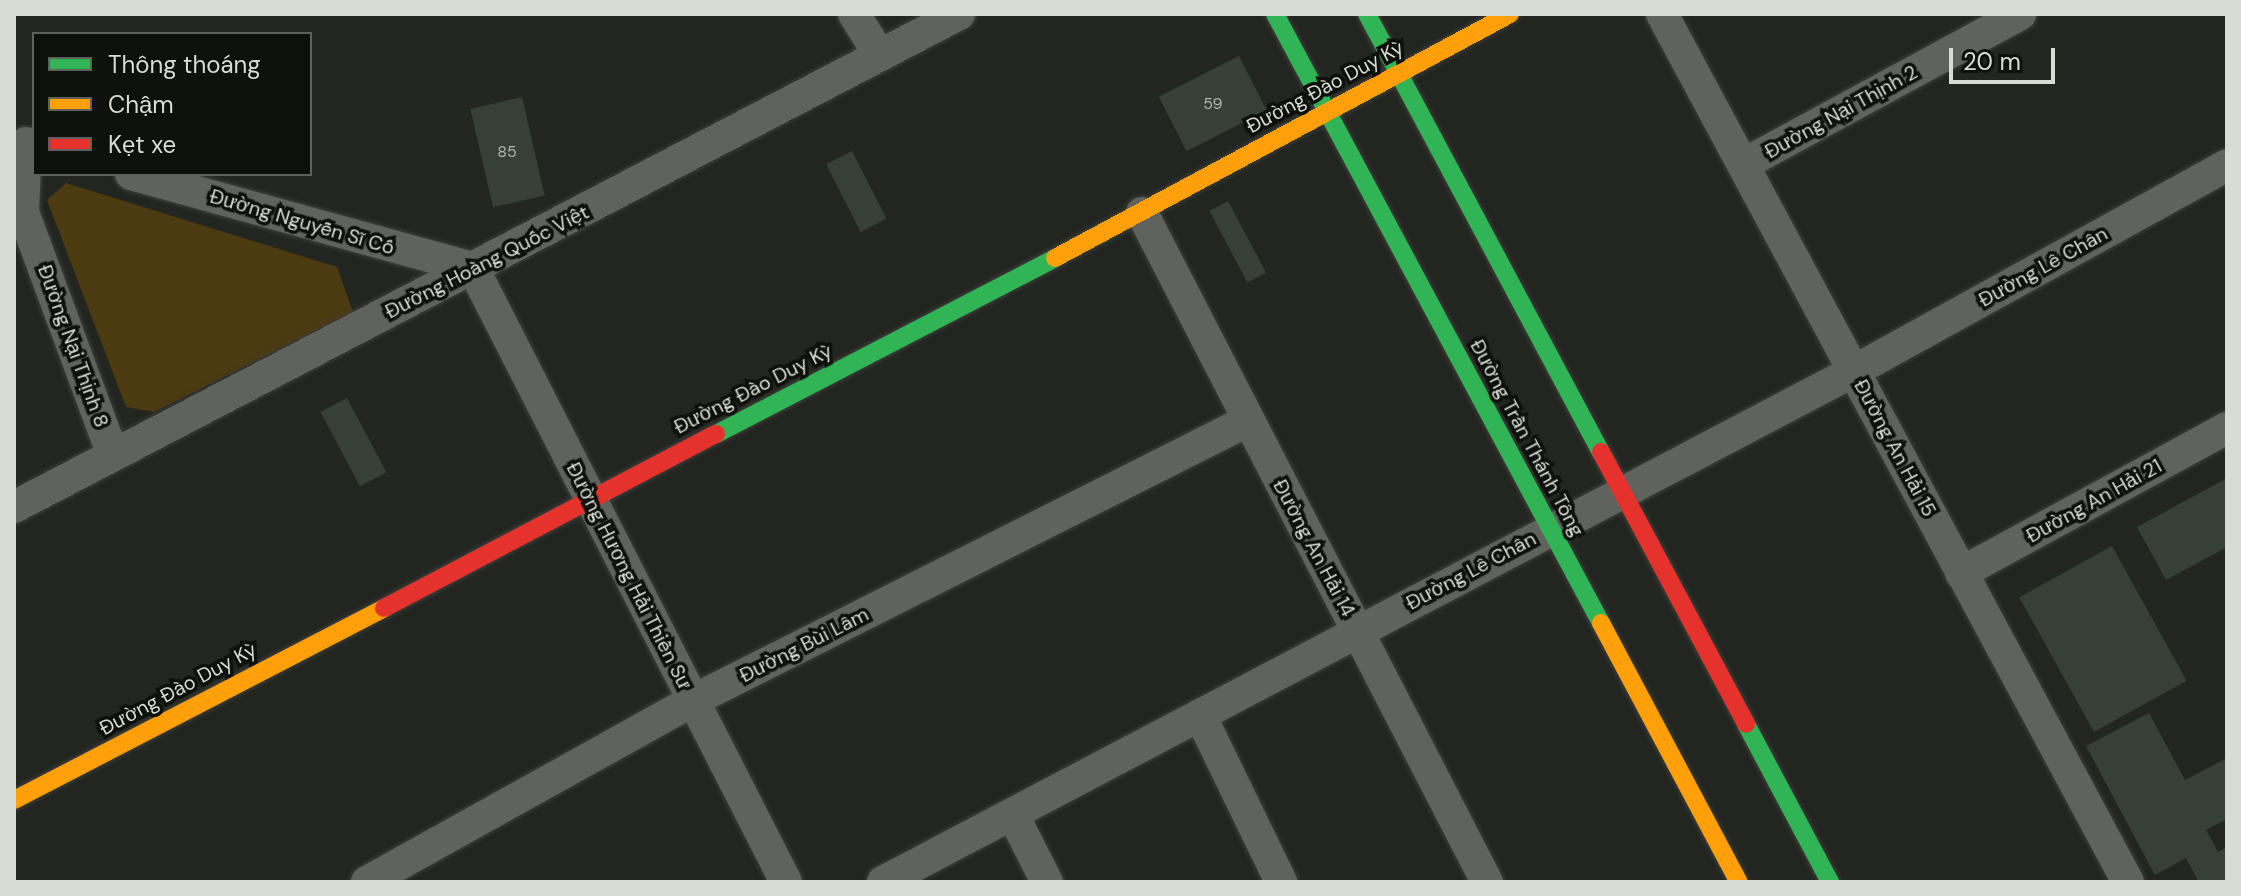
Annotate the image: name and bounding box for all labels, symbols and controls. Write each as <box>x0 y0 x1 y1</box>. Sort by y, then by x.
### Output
legend <box>32 32 312 176</box>
scale bar <box>1953 32 2059 82</box>
street label: Đường Đào Duy Kỳ <box>1242 35 1408 139</box>
text: 20 m <box>1963 46 2021 77</box>
text: Thông thoáng <box>108 49 261 80</box>
street label: Đường Nại Thịnh 2 <box>1761 60 1921 164</box>
text: Chậm <box>108 89 174 120</box>
house number: 59 <box>1203 94 1223 114</box>
text: Kẹt xe <box>108 129 176 160</box>
house number: 85 <box>497 142 517 162</box>
street label: Đường Nguyễn Sĩ Cố <box>207 184 397 260</box>
street label: Đường Hoàng Quốc Việt <box>381 200 593 324</box>
street label: Đường Lê Chân <box>1974 222 2112 312</box>
street label: Đường Nại Thịnh 8 <box>32 261 114 431</box>
street label: Đường Trần Thánh Tông <box>1465 335 1589 541</box>
street label: Đường Đào Duy Kỳ <box>670 339 836 439</box>
street label: Đường An Hải 15 <box>1849 375 1941 521</box>
street label: Đường An Hải 21 <box>2022 454 2166 548</box>
street label: Đường Hương Hải Thiền Sư <box>561 458 697 694</box>
street label: Đường An Hải 14 <box>1268 475 1360 621</box>
street label: Đường Lê Chân <box>1402 527 1540 615</box>
street label: Đường Bùi Lâm <box>736 602 872 688</box>
street label: Đường Đào Duy Kỳ <box>95 637 261 741</box>

